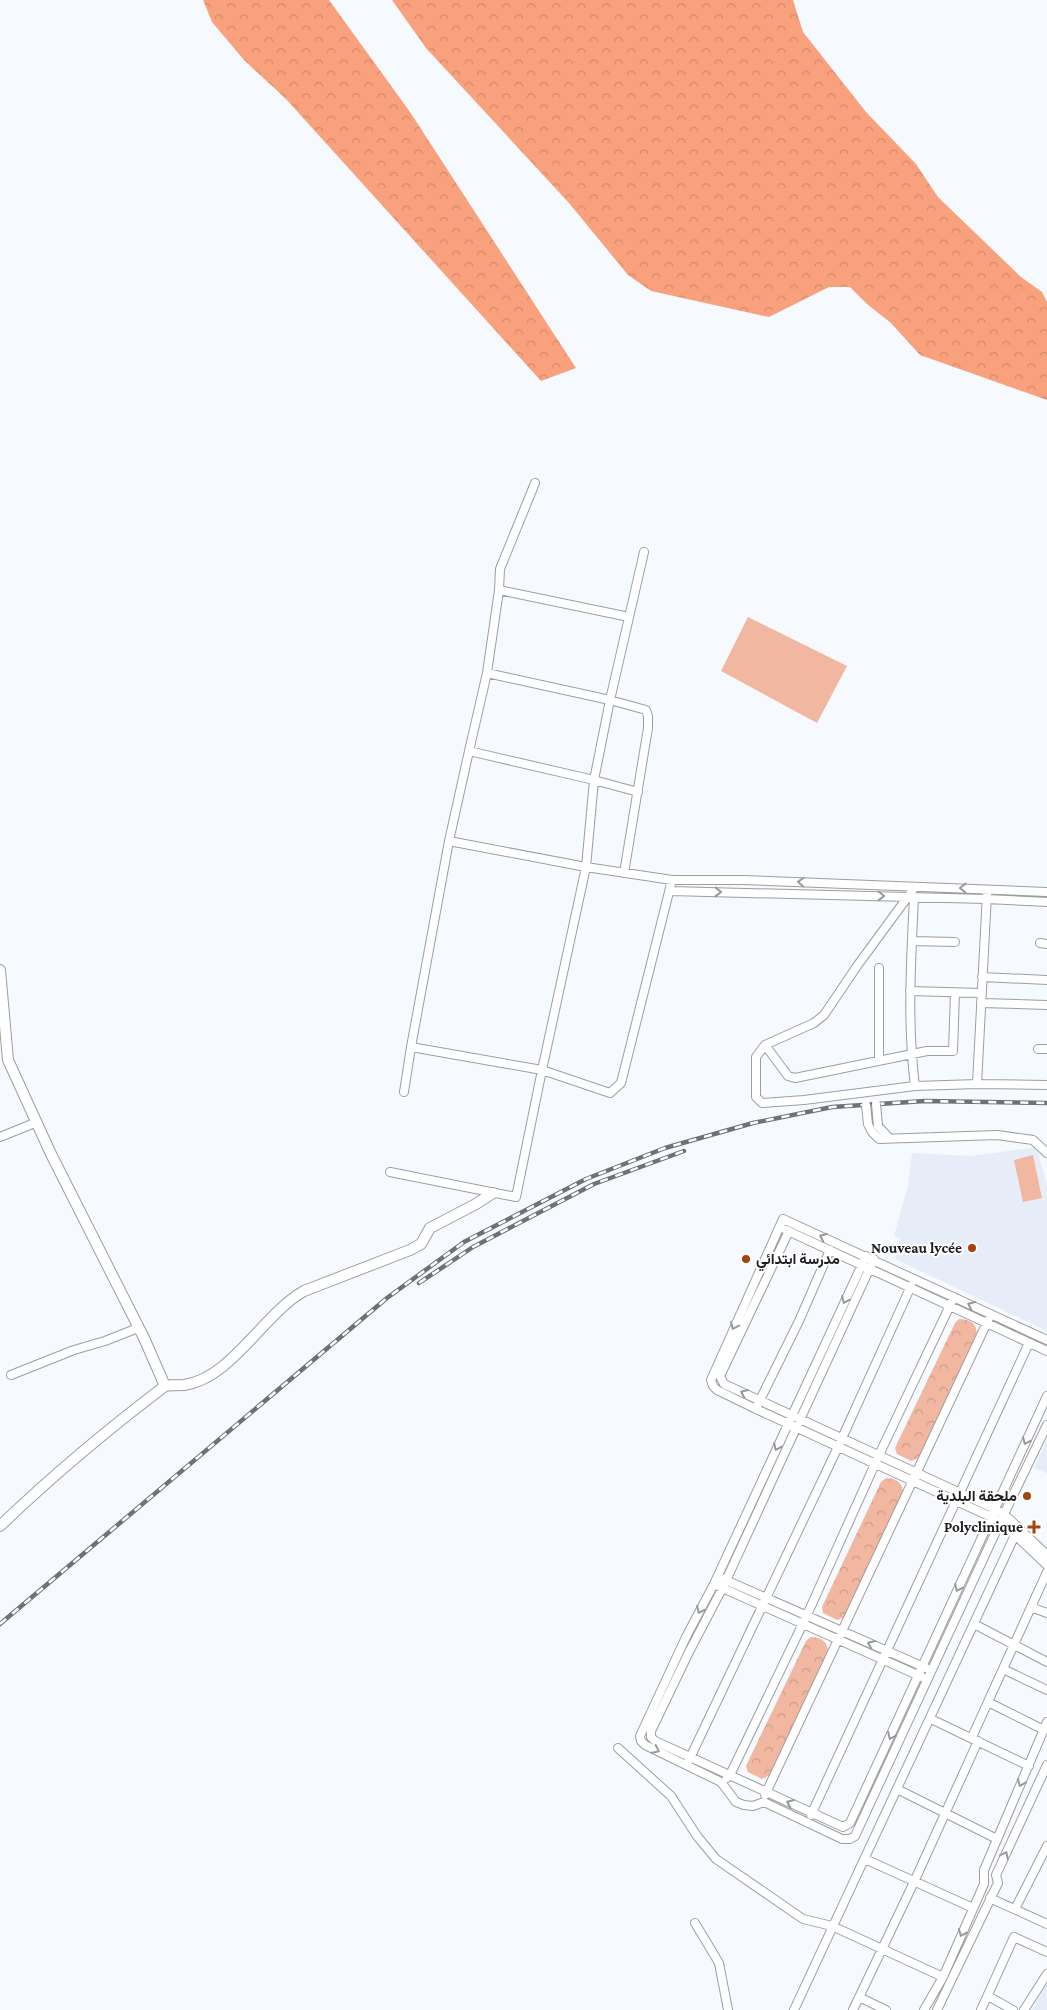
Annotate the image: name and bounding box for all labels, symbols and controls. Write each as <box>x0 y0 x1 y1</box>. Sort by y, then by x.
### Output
one-way arrow <box>797 877 805 888</box>
one-way arrow <box>959 883 967 893</box>
one-way arrow <box>715 887 723 897</box>
one-way arrow <box>877 891 885 901</box>
one-way arrow <box>819 1233 828 1243</box>
place label: Nouveau lycée <box>871 1240 962 1256</box>
marker: Nouveau lycée <box>966 1242 978 1254</box>
place label: مدرسة ابتدائي <box>756 1251 840 1272</box>
marker: مدرسة ابتدائي <box>740 1253 752 1265</box>
one-way arrow <box>841 1295 851 1304</box>
one-way arrow <box>967 1301 976 1311</box>
one-way arrow <box>730 1321 740 1330</box>
one-way arrow <box>740 1388 749 1399</box>
one-way arrow <box>1022 1436 1033 1445</box>
one-way arrow <box>773 1442 783 1451</box>
place label: ملحقة البلدية <box>936 1488 1017 1505</box>
marker: ملحقة البلدية <box>1021 1490 1033 1502</box>
place label: Polyclinique <box>944 1519 1023 1535</box>
marker: Polyclinique <box>1027 1520 1041 1534</box>
one-way arrow <box>954 1583 965 1592</box>
one-way arrow <box>696 1605 706 1614</box>
one-way arrow <box>867 1640 876 1651</box>
one-way arrow <box>886 1731 897 1740</box>
one-way arrow <box>651 1744 660 1755</box>
one-way arrow <box>1017 1778 1028 1787</box>
one-way arrow <box>786 1799 795 1809</box>
one-way arrow <box>999 1851 1009 1860</box>
one-way arrow <box>958 1928 969 1937</box>

